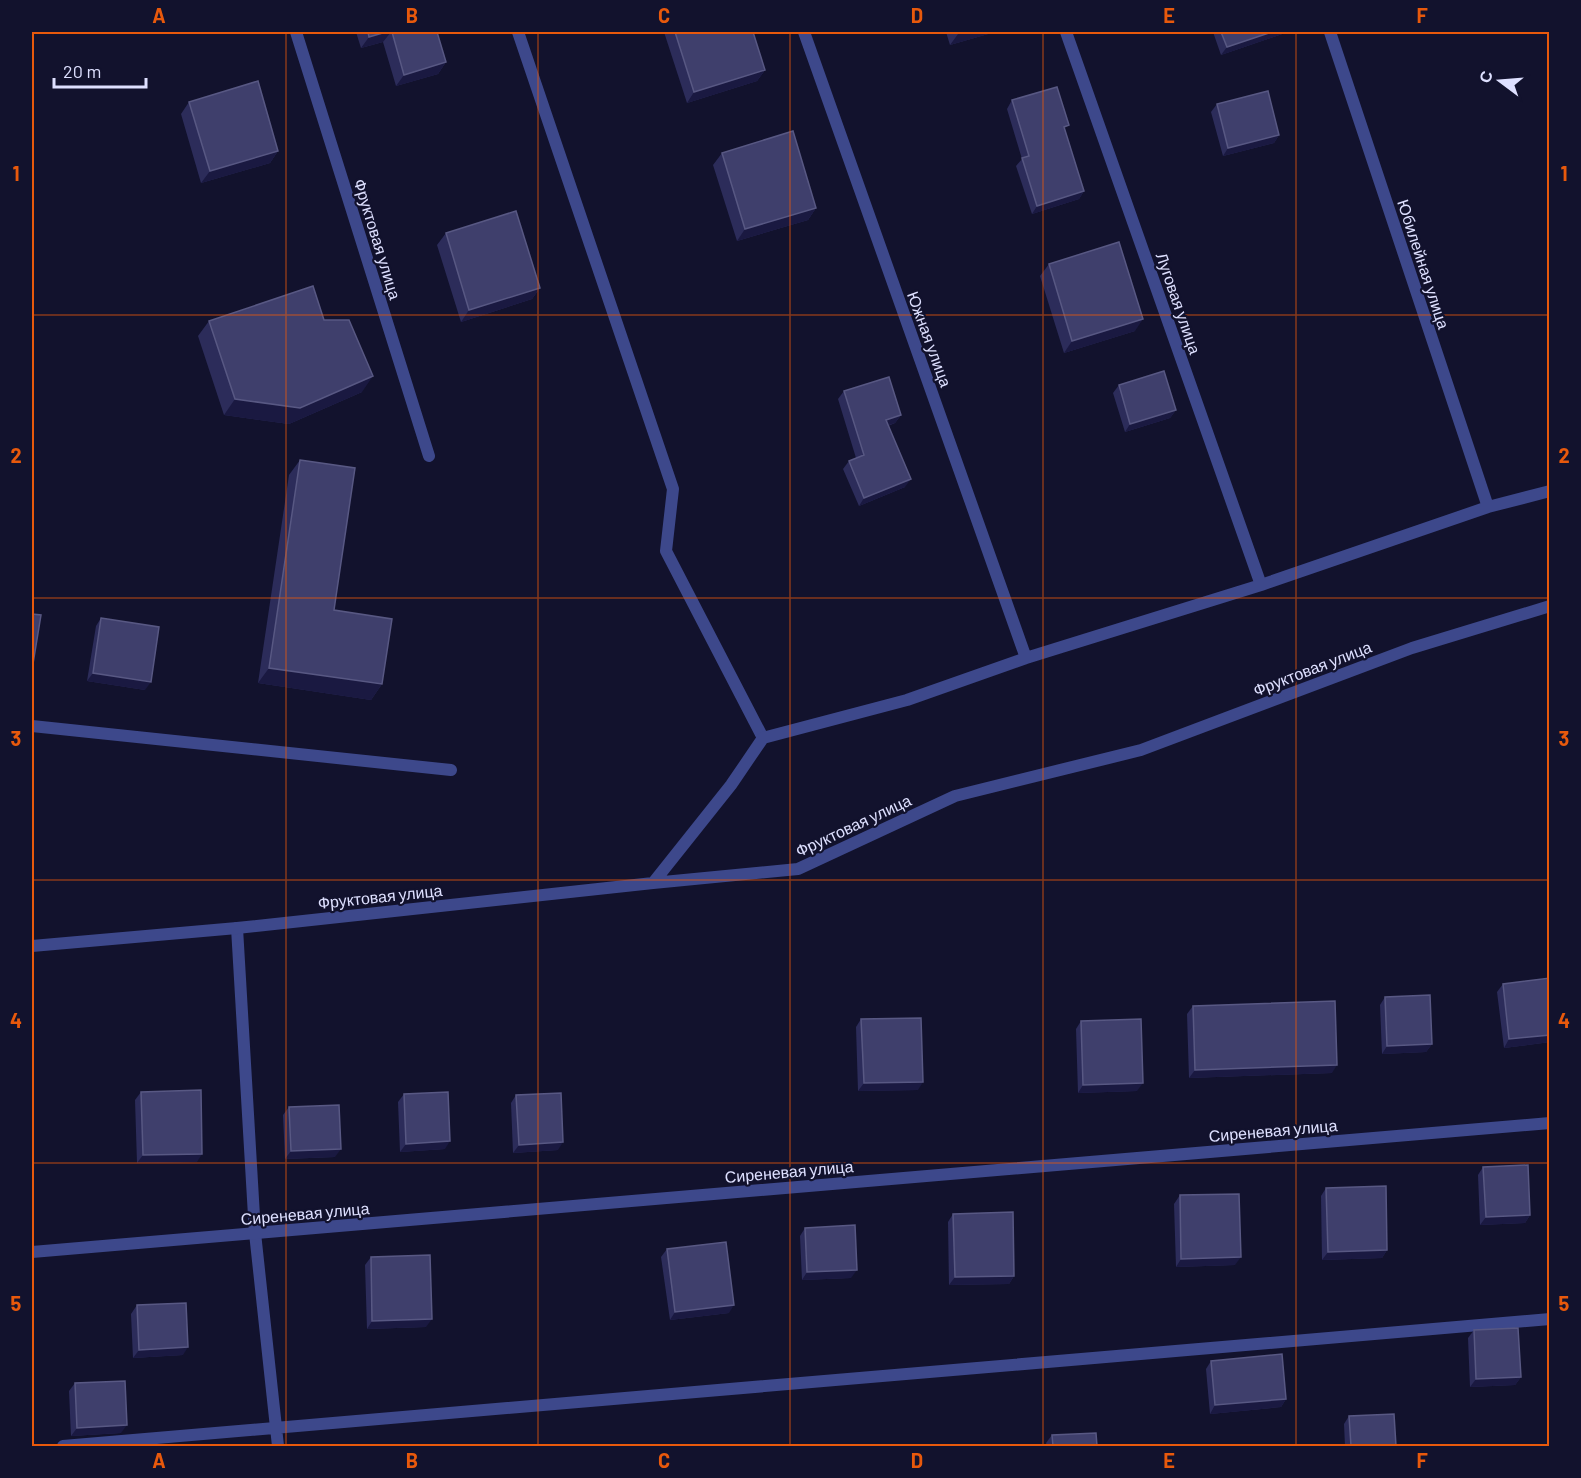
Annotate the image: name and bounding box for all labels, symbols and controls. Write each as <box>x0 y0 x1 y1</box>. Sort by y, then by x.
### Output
text: A <box>152 3 166 27</box>
text: B <box>406 3 418 27</box>
text: C <box>658 3 670 27</box>
text: D <box>911 3 923 27</box>
text: E <box>1163 3 1175 27</box>
text: F <box>1416 3 1428 27</box>
scale bar <box>54 51 146 89</box>
north arrow <box>1470 51 1530 111</box>
text: 20 m <box>63 60 101 82</box>
text: С <box>1474 68 1496 85</box>
text: 1 <box>12 161 20 185</box>
text: 1 <box>1560 161 1568 185</box>
street label: Фруктовая улица <box>351 176 405 302</box>
street label: Юбилейная улица <box>1394 197 1454 331</box>
street label: Луговая улица <box>1153 250 1205 356</box>
street label: Южная улица <box>904 289 956 390</box>
text: 2 <box>10 443 22 467</box>
text: 2 <box>1558 443 1570 467</box>
street label: Фруктовая улица <box>1250 637 1374 699</box>
text: 3 <box>11 726 21 750</box>
text: 3 <box>1559 726 1569 750</box>
street label: Фруктовая улица <box>792 790 914 860</box>
street label: Фруктовая улица <box>317 880 443 912</box>
text: 4 <box>10 1008 22 1032</box>
text: 4 <box>1558 1008 1570 1032</box>
street label: Сиреневая улица <box>1208 1115 1338 1145</box>
street label: Сиреневая улица <box>724 1156 854 1186</box>
street label: Сиреневая улица <box>240 1198 370 1228</box>
text: 5 <box>11 1291 22 1315</box>
text: 5 <box>1559 1291 1570 1315</box>
text: A <box>152 1448 166 1472</box>
text: B <box>406 1448 418 1472</box>
text: C <box>658 1448 670 1472</box>
text: D <box>911 1448 923 1472</box>
text: E <box>1163 1448 1175 1472</box>
text: F <box>1416 1448 1428 1472</box>

